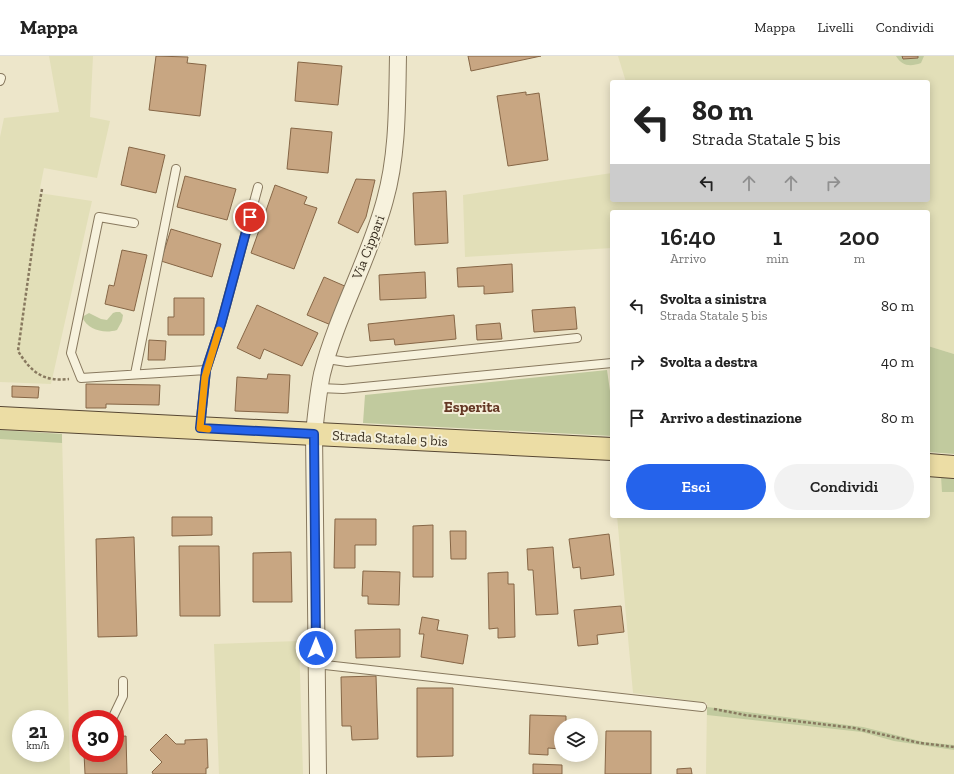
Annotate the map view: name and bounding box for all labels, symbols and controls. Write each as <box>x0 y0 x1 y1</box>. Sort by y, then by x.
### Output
text: Mappa <box>20 16 78 39</box>
text: Mappa <box>754 19 795 36</box>
text: Livelli <box>817 19 854 36</box>
text: Condividi <box>876 19 934 36</box>
text: 80 m <box>692 94 753 127</box>
icon: left <box>626 96 678 148</box>
text: Strada Statale 5 bis <box>692 128 841 150</box>
icon: left <box>696 172 718 194</box>
icon: ahead <box>738 172 760 194</box>
icon: ahead <box>780 172 802 194</box>
icon: right <box>822 172 844 194</box>
pin <box>233 200 267 234</box>
icon: arrive <box>239 206 261 228</box>
street label: Via Cippari <box>348 213 389 283</box>
text: 16:40 <box>661 222 716 251</box>
text: 1 <box>773 222 782 251</box>
text: 200 <box>839 222 879 251</box>
text: Arrivo <box>670 251 706 266</box>
text: min <box>766 251 789 266</box>
text: m <box>854 251 865 266</box>
text: Svolta a sinistra <box>660 290 767 308</box>
icon: left <box>626 295 648 317</box>
text: 80 m <box>881 297 914 315</box>
text: Strada Statale 5 bis <box>660 308 767 323</box>
icon: right <box>626 351 648 373</box>
text: Svolta a destra <box>660 353 758 371</box>
text: 40 m <box>881 353 914 371</box>
district label: Esperita <box>444 398 501 416</box>
icon: arrive <box>626 407 648 429</box>
text: Arrivo a destinazione <box>660 409 802 427</box>
text: 80 m <box>881 409 914 427</box>
street label: Strada Statale 5 bis <box>332 427 448 450</box>
button: Esci <box>626 464 766 510</box>
button: Condividi <box>774 464 914 510</box>
position arrow <box>295 627 337 669</box>
speed limit sign: 30 <box>72 710 124 762</box>
map controls <box>554 718 598 762</box>
button: layers <box>554 718 598 762</box>
text: 21 <box>29 719 47 743</box>
text: km/h <box>27 740 49 752</box>

